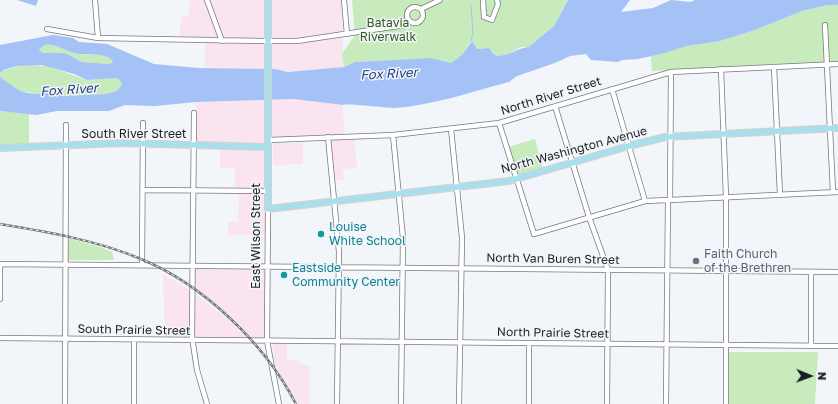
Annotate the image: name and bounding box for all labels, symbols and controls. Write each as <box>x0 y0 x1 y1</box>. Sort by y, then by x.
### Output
park label: Batavia Riverwalk <box>360 16 416 44</box>
water label: Fox River <box>360 65 418 83</box>
street label: North River Street <box>499 74 603 118</box>
water label: Fox River <box>40 80 98 100</box>
street label: North Washington Avenue <box>499 124 649 176</box>
street label: South River Street <box>81 127 187 141</box>
street label: East Wilson Street <box>249 183 263 289</box>
place label: Louise White School <box>329 220 406 248</box>
marker: Louise White School <box>316 229 326 239</box>
place label: Faith Church of the Brethren <box>704 247 791 275</box>
street label: North Van Buren Street <box>486 251 620 267</box>
marker: Faith Church of the Brethren <box>691 256 701 266</box>
place label: Eastside Community Center <box>292 261 400 289</box>
marker: Eastside Community Center <box>279 270 289 280</box>
street label: South Prairie Street <box>77 322 191 338</box>
street label: North Prairie Street <box>497 325 609 341</box>
north arrow <box>790 356 830 396</box>
text: N <box>816 372 829 381</box>

